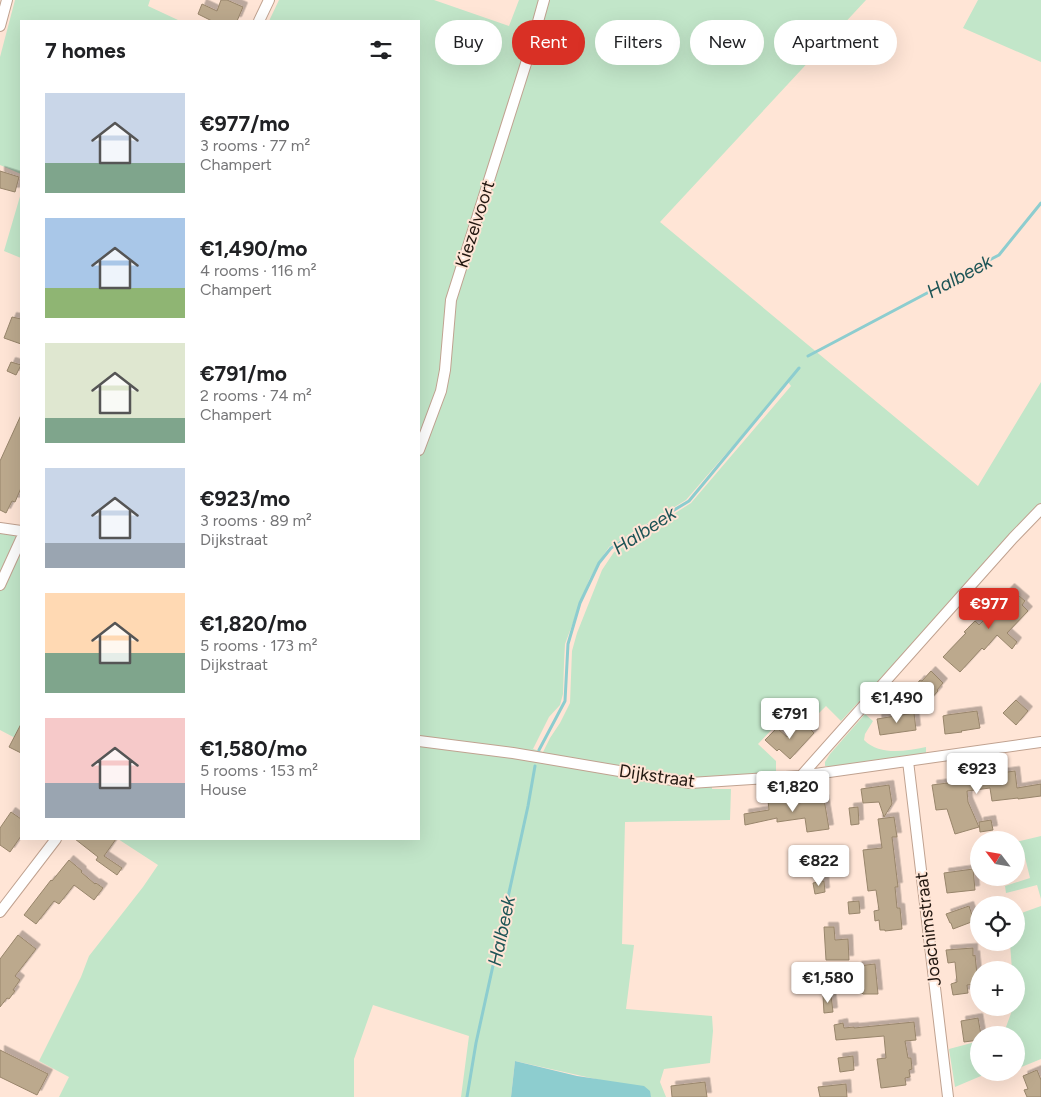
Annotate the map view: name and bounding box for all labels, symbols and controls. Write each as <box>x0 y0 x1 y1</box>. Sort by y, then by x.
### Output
chip: Buy <box>435 20 502 65</box>
chip: Rent <box>512 20 585 65</box>
chip: Filters <box>595 20 680 65</box>
chip: New <box>690 20 764 65</box>
chip: Apartment <box>774 20 897 65</box>
icon: filters <box>367 36 395 64</box>
text: 7 homes <box>45 38 126 63</box>
text: €977/mo <box>200 111 290 136</box>
icon: home <box>85 113 145 173</box>
text: 3 rooms · 77 m² <box>200 136 310 155</box>
text: Champert <box>200 155 272 174</box>
street label: Kiezelvoort <box>451 177 500 270</box>
text: €1,490/mo <box>200 236 308 261</box>
icon: home <box>85 238 145 298</box>
water label: Halbeek <box>923 249 997 303</box>
text: 4 rooms · 116 m² <box>200 261 317 280</box>
text: Champert <box>200 280 272 299</box>
text: €791/mo <box>200 361 287 386</box>
icon: home <box>85 363 145 423</box>
text: 2 rooms · 74 m² <box>200 386 312 405</box>
text: Champert <box>200 405 272 424</box>
text: €923/mo <box>200 486 290 511</box>
icon: home <box>85 488 145 548</box>
water label: Halbeek <box>608 501 681 559</box>
text: 3 rooms · 89 m² <box>200 511 312 530</box>
text: Dijkstraat <box>200 530 268 549</box>
pin: €977 <box>959 588 1019 630</box>
text: €977 <box>970 594 1008 613</box>
text: €1,820/mo <box>200 611 307 636</box>
icon: home <box>85 613 145 673</box>
text: 5 rooms · 173 m² <box>200 636 317 655</box>
text: Dijkstraat <box>200 655 268 674</box>
pin: €1,490 <box>856 682 938 724</box>
text: €1,490 <box>871 688 923 707</box>
pin: €791 <box>760 698 820 740</box>
text: €791 <box>772 704 808 723</box>
text: €1,580/mo <box>200 736 307 761</box>
icon: home <box>85 738 145 798</box>
pin: €923 <box>947 752 1007 795</box>
text: €923 <box>958 759 996 778</box>
street label: Dijkstraat <box>618 760 697 792</box>
text: 5 rooms · 153 m² <box>200 761 318 780</box>
pin: €1,820 <box>752 770 834 813</box>
text: €1,820 <box>767 777 819 796</box>
text: House <box>200 780 246 799</box>
north arrow <box>970 831 1025 886</box>
map controls <box>970 831 1025 1081</box>
pin: €822 <box>789 844 849 887</box>
text: €822 <box>799 851 839 870</box>
street label: Joachimstraat <box>910 871 946 987</box>
water label: Halbeek <box>483 893 520 968</box>
button: locate <box>970 896 1025 951</box>
button: + <box>970 961 1025 1016</box>
pin: €1,580 <box>787 962 869 1004</box>
text: €1,580 <box>802 968 854 987</box>
button: − <box>970 1026 1025 1081</box>

